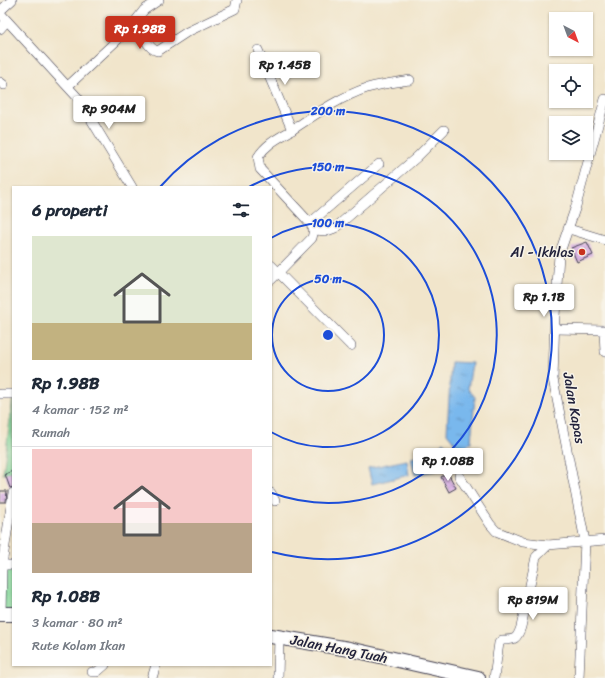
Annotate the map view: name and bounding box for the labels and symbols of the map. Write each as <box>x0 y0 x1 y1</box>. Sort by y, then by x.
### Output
north arrow <box>549 12 593 56</box>
pin: Rp 1.98B <box>99 16 181 50</box>
pin: Rp 1.45B <box>244 52 326 86</box>
pin: Rp 904M <box>72 96 146 130</box>
text: 200 m <box>310 100 346 122</box>
text: 150 m <box>312 156 345 178</box>
text: 100 m <box>312 212 345 234</box>
place label: Al - Ikhlas <box>510 240 575 265</box>
marker: Al - Ikhlas <box>577 247 587 257</box>
text: 50 m <box>314 268 342 290</box>
pin: Rp 1.1B <box>507 284 581 318</box>
centre of rings <box>321 328 335 342</box>
street label: Jalan Kapas <box>555 369 593 446</box>
pin: Rp 1.08B <box>407 448 489 482</box>
pin: Rp 819M <box>496 587 570 621</box>
street label: Jalan Hang Tuah <box>287 627 390 671</box>

